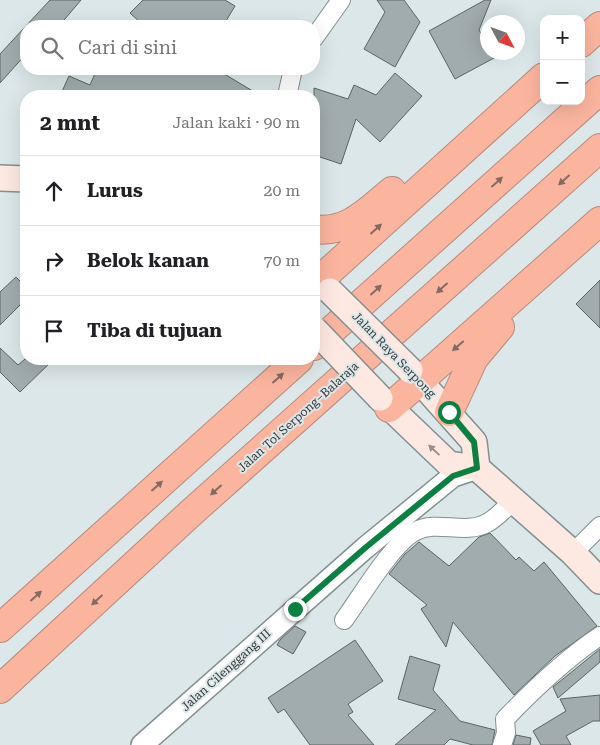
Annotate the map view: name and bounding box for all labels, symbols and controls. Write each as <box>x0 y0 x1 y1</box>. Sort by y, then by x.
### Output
north arrow <box>480 15 525 60</box>
map controls <box>540 15 585 105</box>
button: + <box>540 15 585 60</box>
search box <box>20 20 320 75</box>
icon: search <box>38 34 66 62</box>
text: Cari di sini <box>78 36 177 59</box>
button: − <box>540 60 585 105</box>
text: 2 mnt <box>40 111 100 135</box>
text: Jalan kaki · 90 m <box>172 113 300 132</box>
one-way arrow <box>557 175 570 186</box>
one-way arrow <box>491 176 503 188</box>
icon: ahead <box>40 177 68 205</box>
text: Lurus <box>87 179 143 202</box>
text: 20 m <box>263 181 300 200</box>
one-way arrow <box>369 223 381 235</box>
icon: right <box>40 247 68 275</box>
text: Belok kanan <box>87 249 209 272</box>
text: 70 m <box>263 251 300 270</box>
one-way arrow <box>436 283 449 294</box>
one-way arrow <box>370 284 382 296</box>
street label: Jalan Raya Serpong <box>349 309 439 401</box>
icon: arrive <box>40 317 68 345</box>
text: Tiba di tujuan <box>87 319 222 342</box>
one-way arrow <box>453 340 465 352</box>
street label: Jalan Tol Serpong–Balaraja <box>235 359 362 475</box>
one-way arrow <box>271 372 283 384</box>
route start <box>438 401 461 424</box>
one-way arrow <box>428 444 440 456</box>
one-way arrow <box>150 481 163 492</box>
one-way arrow <box>210 484 223 495</box>
one-way arrow <box>30 590 43 601</box>
one-way arrow <box>90 594 103 605</box>
route end <box>284 598 307 621</box>
street label: Jalan Cilenggang III <box>178 626 274 714</box>

